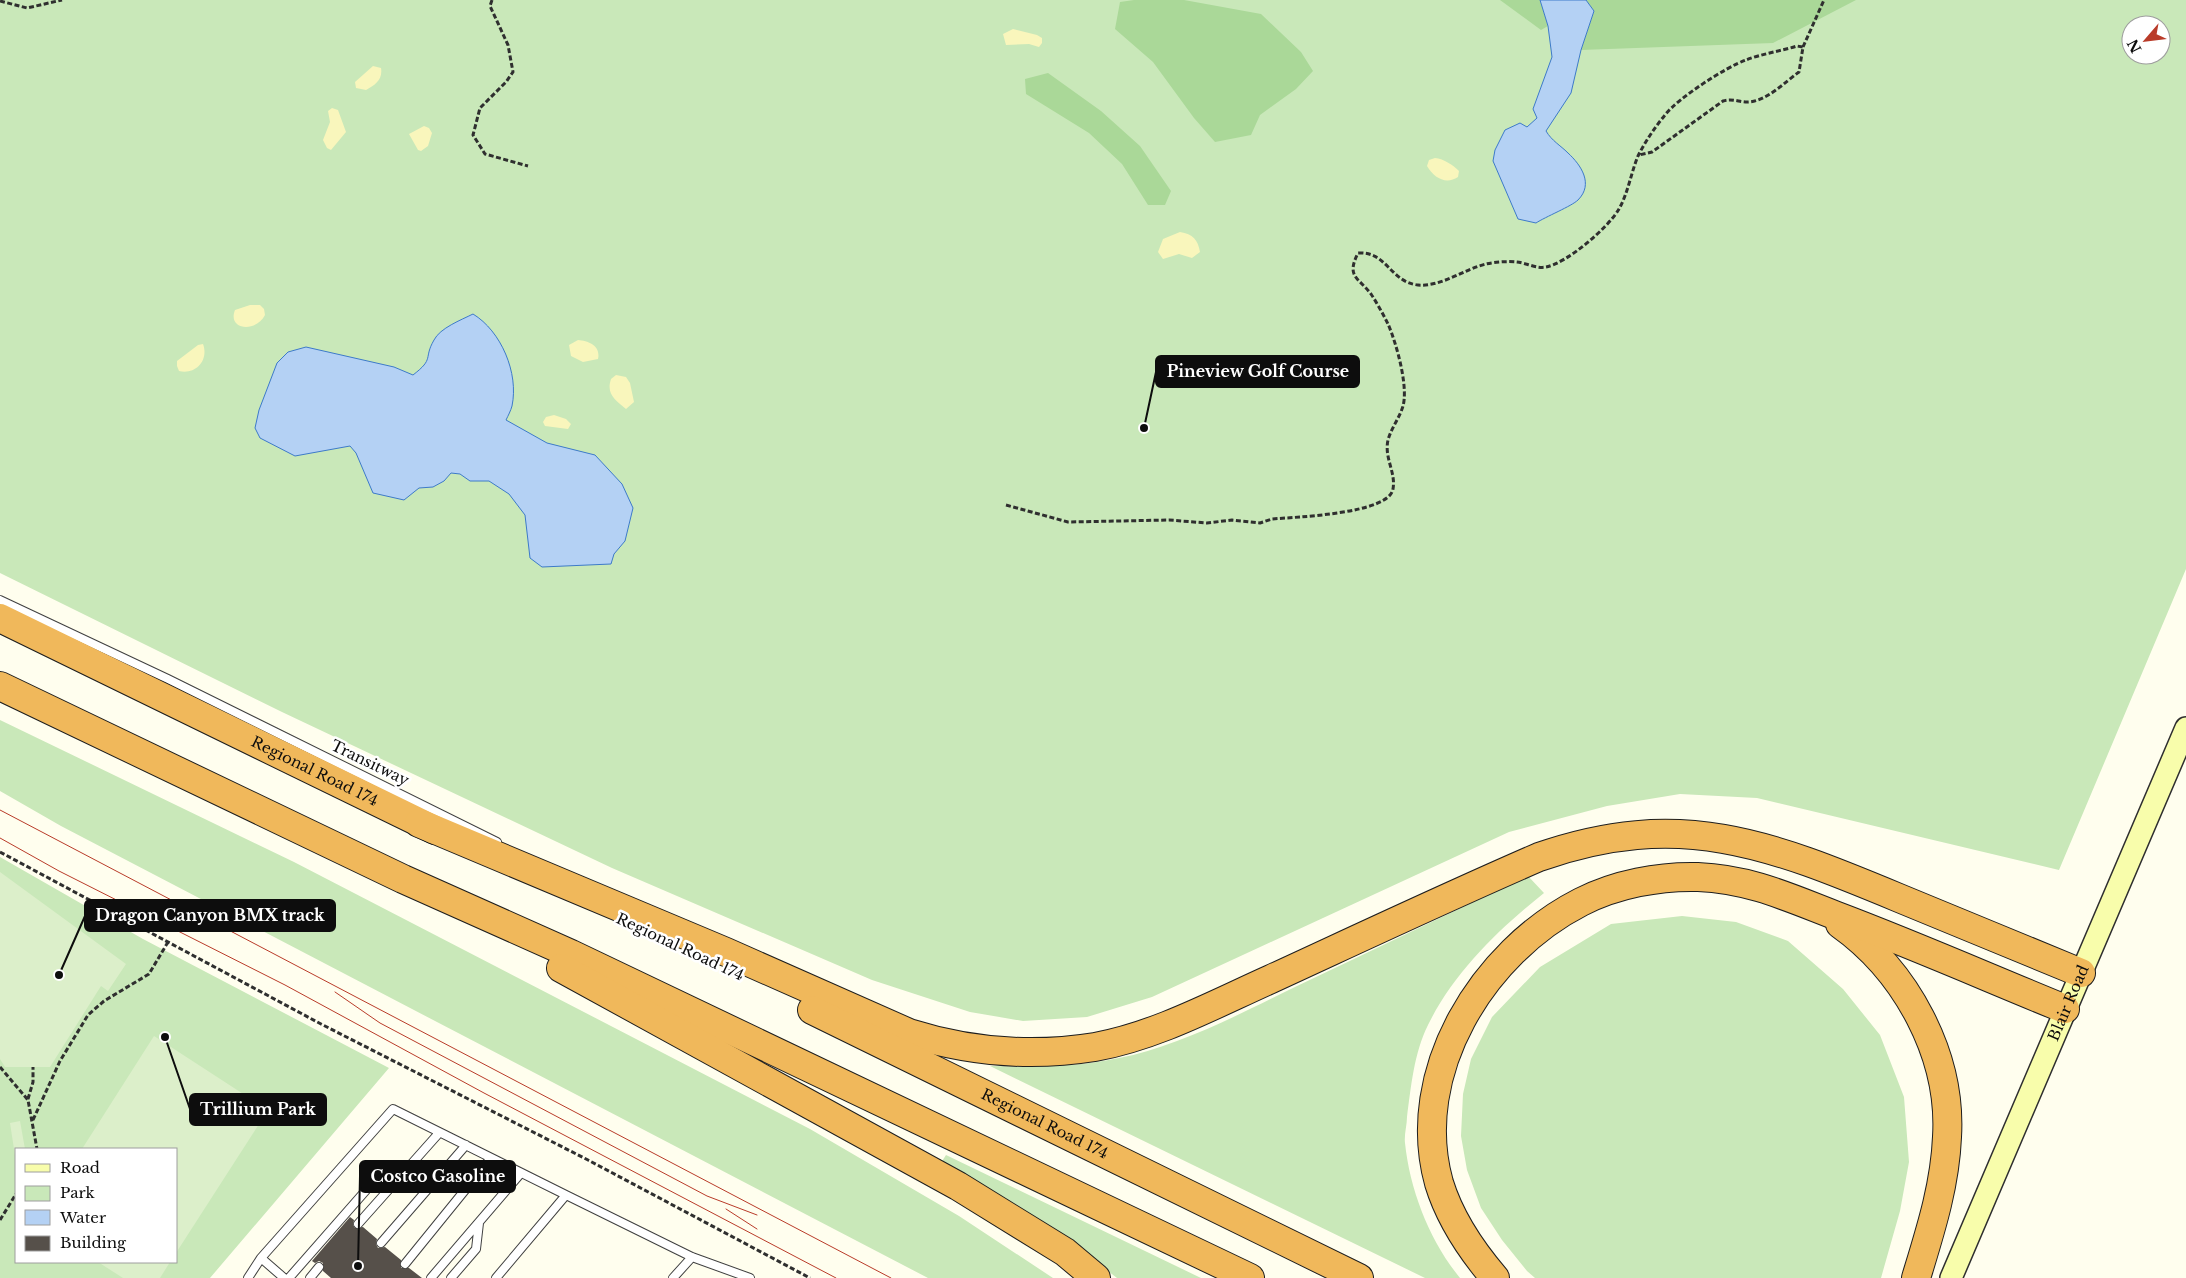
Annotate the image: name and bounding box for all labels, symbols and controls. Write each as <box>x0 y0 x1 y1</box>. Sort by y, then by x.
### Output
north arrow <box>2121 15 2171 65</box>
text: N <box>2123 36 2146 56</box>
callout: Pineview Golf Course <box>1156 356 1359 387</box>
text: Pineview Golf Course <box>1167 361 1349 381</box>
street label: Regional Road 174 <box>248 732 382 810</box>
street label: Transitway <box>328 735 413 790</box>
callout: Dragon Canyon BMX track <box>85 900 335 931</box>
text: Dragon Canyon BMX track <box>95 905 325 925</box>
street label: Regional Road 174 <box>613 909 747 985</box>
street label: Blair Road <box>2043 962 2093 1044</box>
street label: Regional Road 174 <box>978 1084 1111 1163</box>
callout: Trillium Park <box>190 1094 326 1125</box>
text: Trillium Park <box>200 1099 316 1119</box>
legend <box>15 1148 178 1263</box>
text: Road <box>60 1158 100 1177</box>
callout: Costco Gasoline <box>360 1161 515 1192</box>
text: Costco Gasoline <box>371 1166 505 1186</box>
text: Park <box>60 1183 96 1202</box>
text: Water <box>59 1208 107 1227</box>
text: Building <box>60 1233 127 1252</box>

